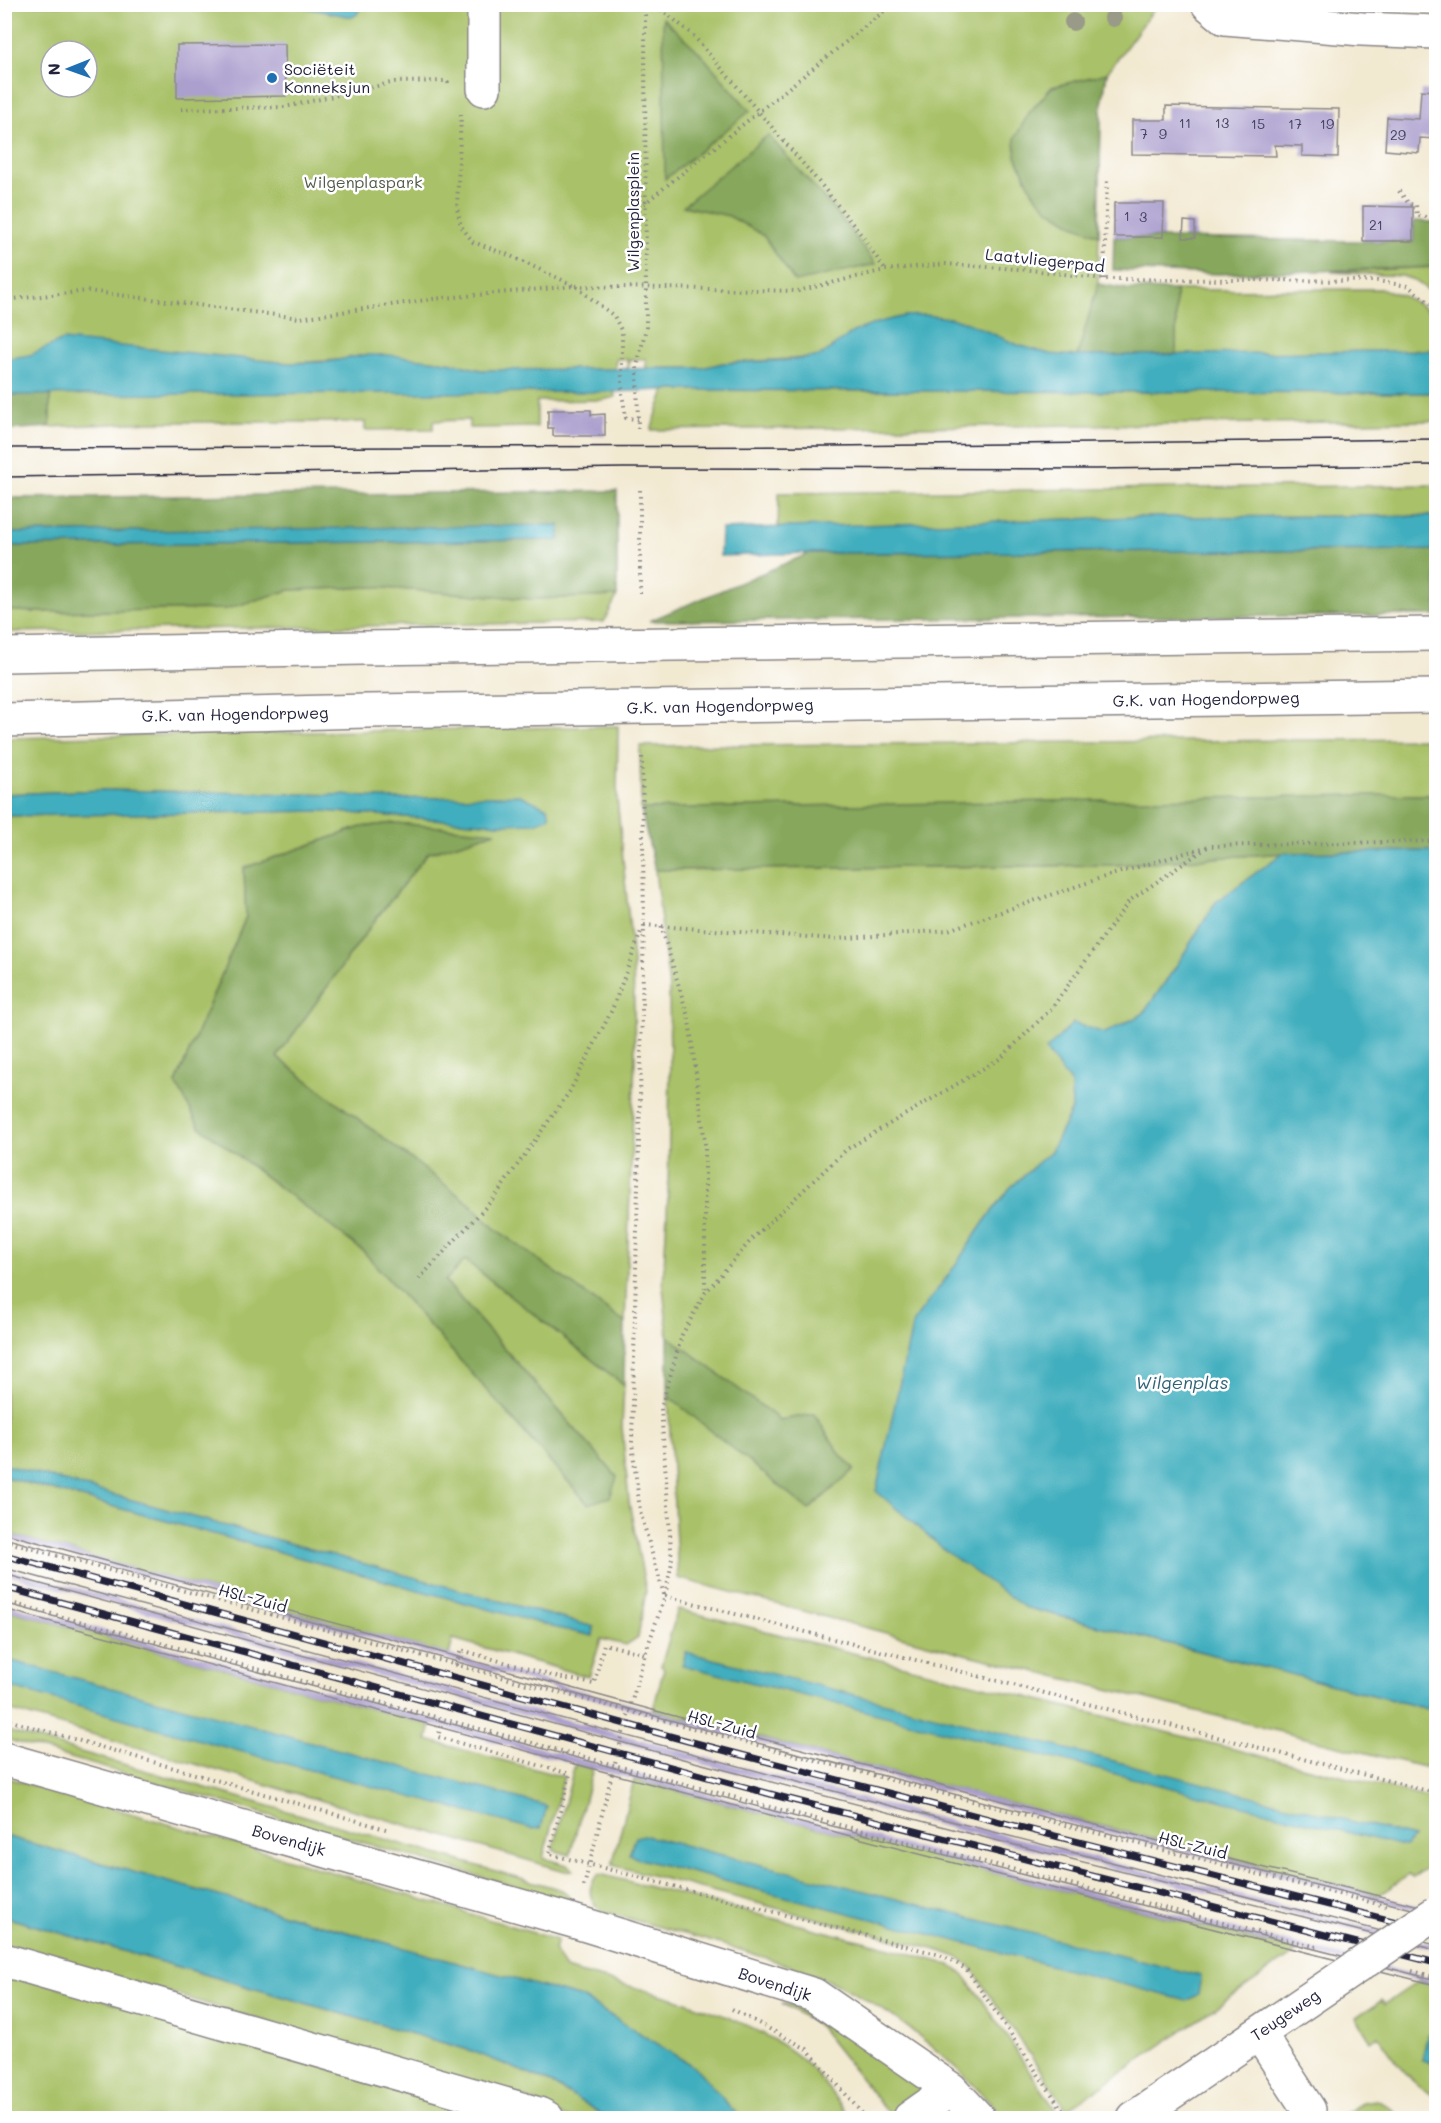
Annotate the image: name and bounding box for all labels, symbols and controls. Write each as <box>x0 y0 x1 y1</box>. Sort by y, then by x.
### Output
north arrow <box>39 39 99 99</box>
place label: Sociëteit Konneksjun <box>284 58 370 97</box>
text: N <box>43 63 64 76</box>
marker: Sociëteit Konneksjun <box>265 71 279 85</box>
house number: 11 <box>1179 113 1191 132</box>
house number: 13 <box>1215 113 1229 132</box>
house number: 15 <box>1251 114 1265 133</box>
house number: 17 <box>1288 114 1302 133</box>
house number: 19 <box>1320 114 1334 133</box>
house number: 7 <box>1140 124 1148 143</box>
house number: 9 <box>1159 124 1167 143</box>
house number: 29 <box>1390 125 1406 144</box>
street label: Wilgenplasplein <box>622 152 643 272</box>
park label: Wilgenplaspark <box>303 171 423 192</box>
house number: 1 <box>1124 206 1130 225</box>
house number: 3 <box>1139 207 1147 226</box>
house number: 21 <box>1369 215 1383 234</box>
street label: Laatvliegerpad <box>984 243 1106 276</box>
street label: G.K. van Hogendorpweg <box>1112 686 1299 711</box>
street label: G.K. van Hogendorpweg <box>626 693 813 718</box>
street label: G.K. van Hogendorpweg <box>141 701 328 726</box>
water label: Wilgenplas <box>1136 1370 1228 1394</box>
street label: HSL-Zuid <box>217 1578 290 1617</box>
street label: HSL-Zuid <box>686 1704 759 1743</box>
street label: Bovendijk <box>250 1819 328 1860</box>
street label: HSL-Zuid <box>1157 1826 1230 1863</box>
street label: Bovendijk <box>736 1962 814 2005</box>
street label: Teugeweg <box>1246 1984 1323 2045</box>

